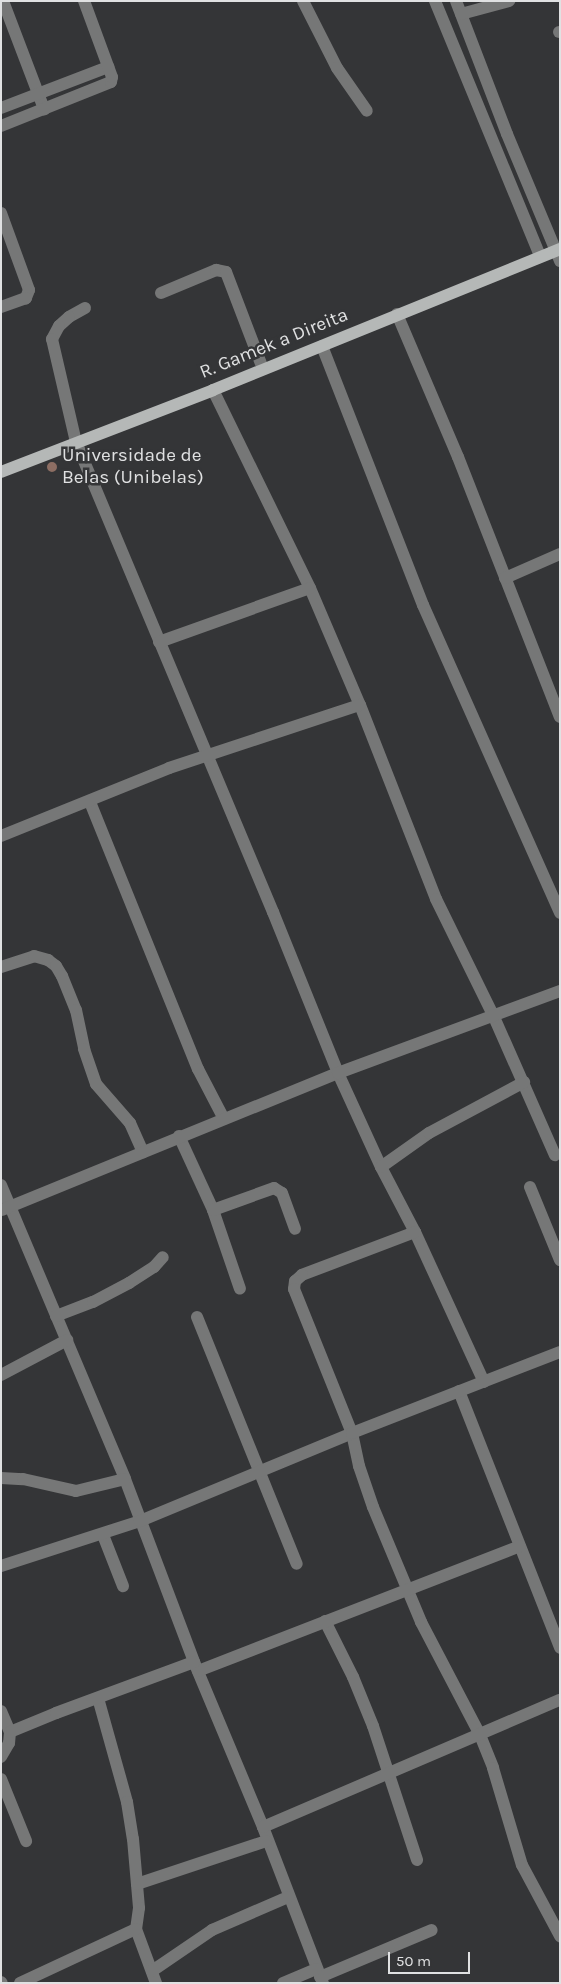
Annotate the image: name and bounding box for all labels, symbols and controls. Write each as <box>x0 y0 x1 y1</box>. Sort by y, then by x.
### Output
street label: R. Gamek a Direita <box>196 304 352 384</box>
place label: Universidade de Belas (Unibelas) <box>62 445 204 489</box>
marker: Universidade de Belas (Unibelas) <box>46 461 58 473</box>
scale bar <box>391 1942 474 1974</box>
text: 50 m <box>396 1952 431 1970</box>

